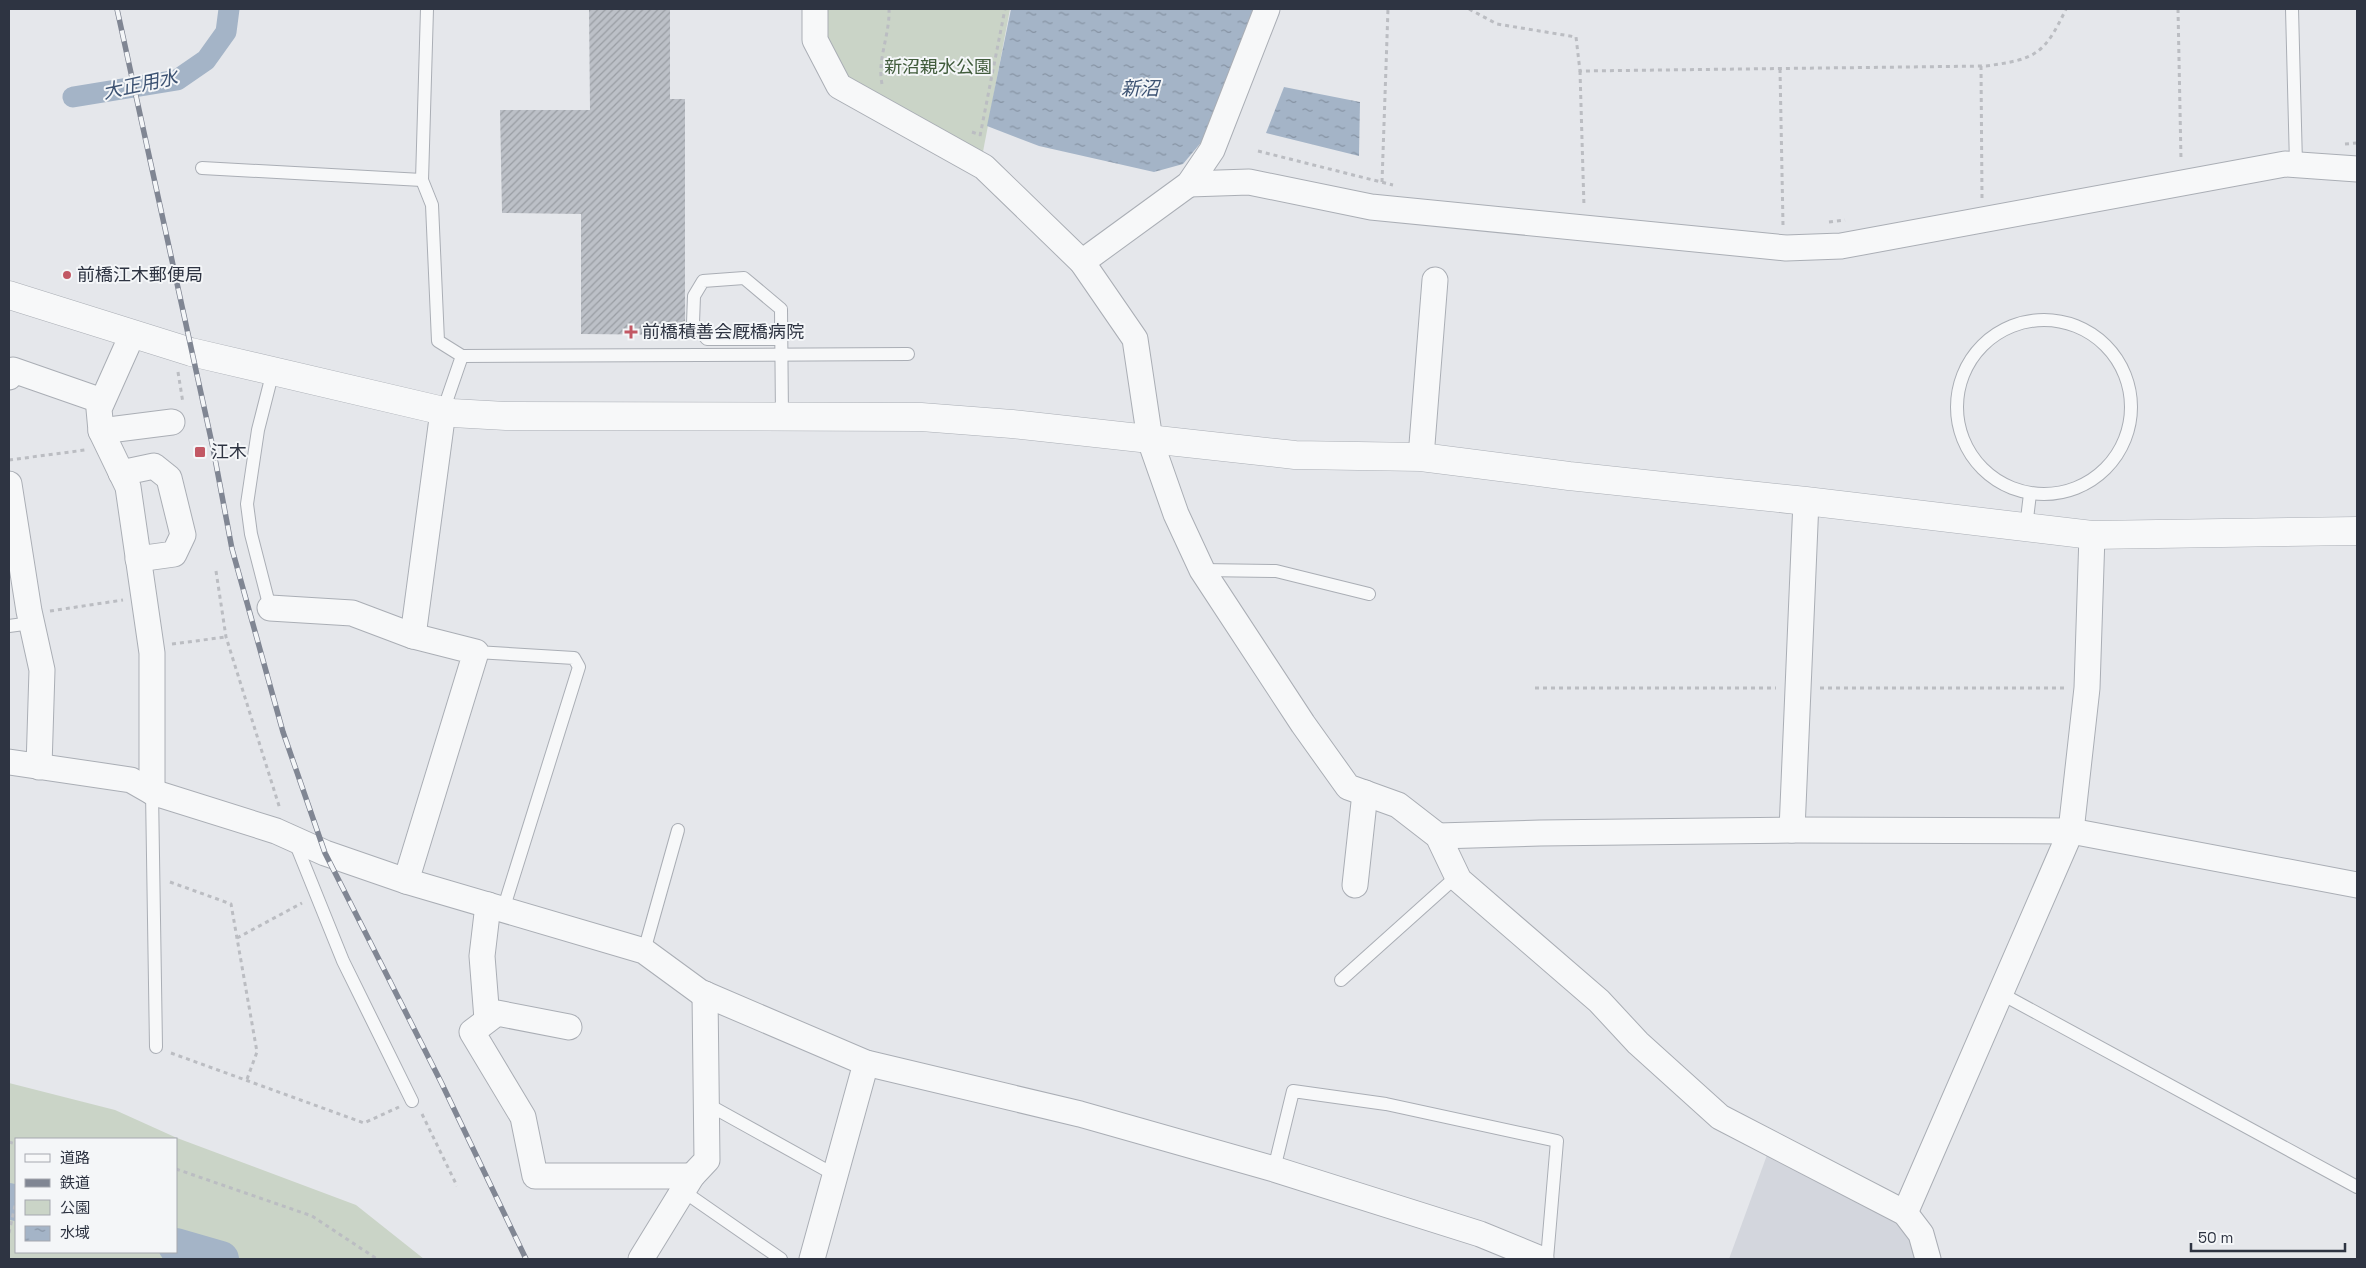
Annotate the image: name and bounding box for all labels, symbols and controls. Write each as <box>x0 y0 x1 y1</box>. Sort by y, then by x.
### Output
park label: 新沼親水公園 <box>884 55 992 78</box>
water label: 大正用水 <box>100 64 182 105</box>
water label: 新沼 <box>1121 76 1162 101</box>
place label: 前橋江木郵便局 <box>77 263 203 286</box>
marker: 前橋江木郵便局 <box>61 269 73 281</box>
place label: 前橋積善会厩橋病院 <box>642 320 804 343</box>
marker: 前橋積善会厩橋病院 <box>624 325 638 339</box>
place label: 江木 <box>211 440 247 463</box>
marker: 江木 <box>193 445 207 459</box>
legend <box>15 1138 178 1253</box>
text: 道路 <box>60 1148 90 1167</box>
text: 鉄道 <box>60 1173 90 1192</box>
text: 公園 <box>60 1198 90 1217</box>
scale bar <box>2191 1220 2345 1252</box>
text: 水域 <box>60 1223 90 1242</box>
text: 50 m <box>2198 1228 2233 1247</box>

